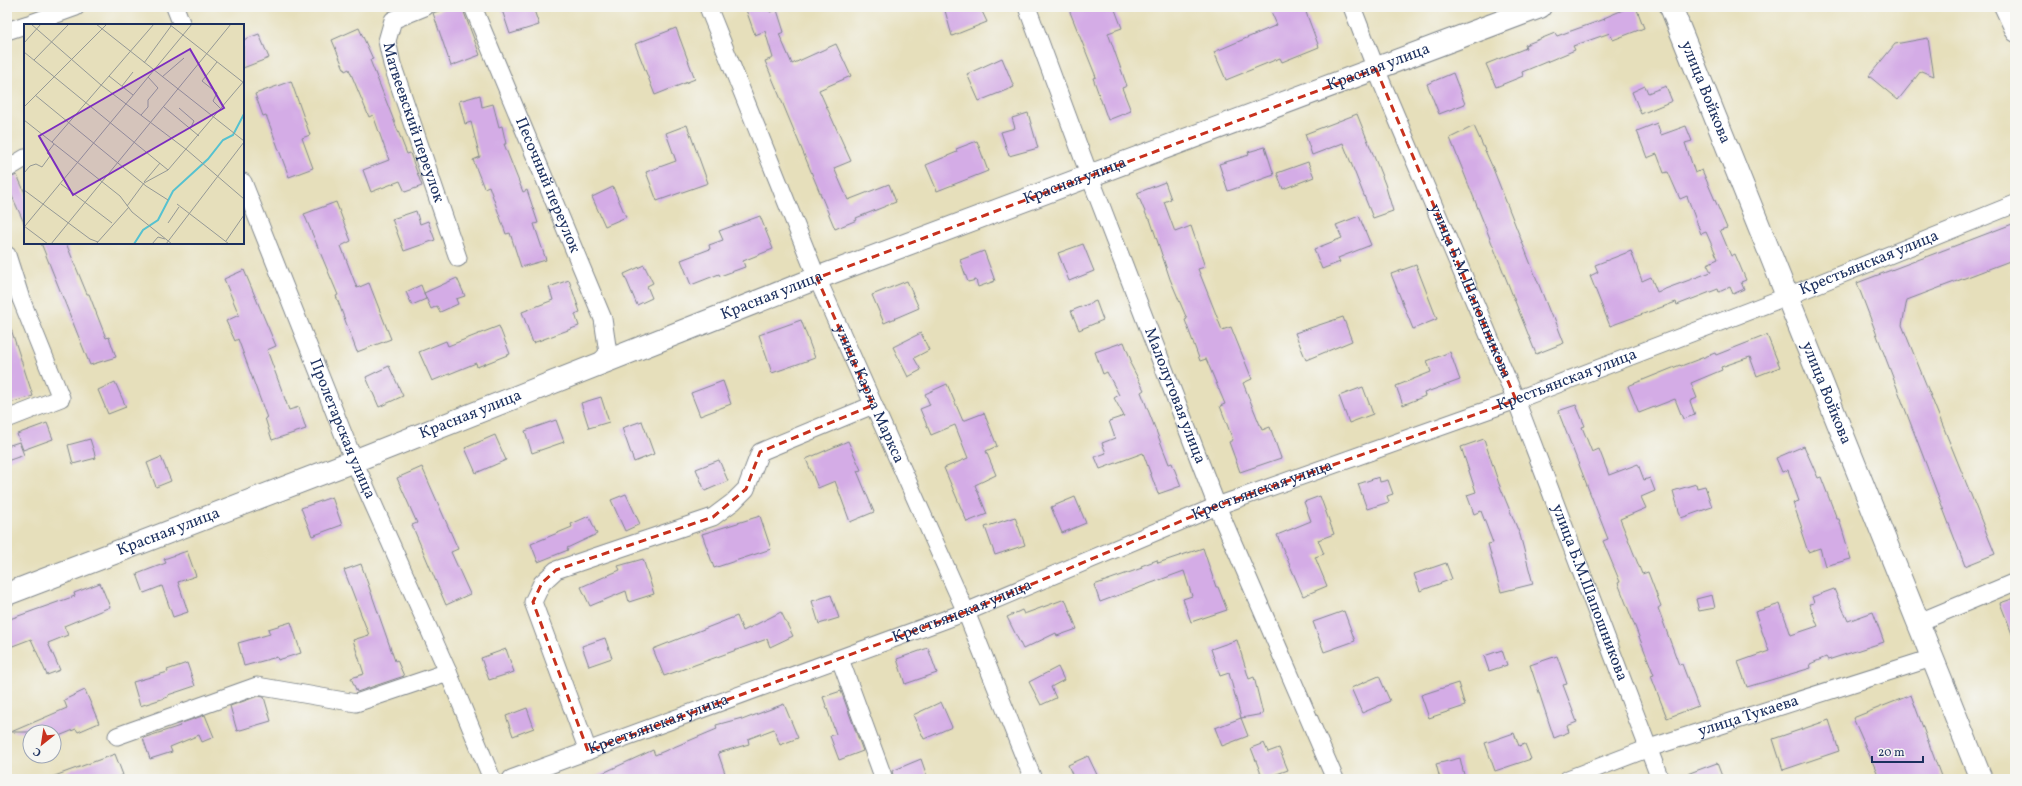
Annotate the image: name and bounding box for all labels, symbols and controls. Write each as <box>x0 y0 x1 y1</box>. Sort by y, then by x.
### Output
inset map <box>24 24 244 244</box>
street label: Красная улица <box>1324 38 1433 97</box>
street label: улица Войкова <box>1675 38 1736 147</box>
street label: Матвеевский переулок <box>377 40 450 206</box>
street label: Песочный переулок <box>509 114 585 257</box>
street label: Красная улица <box>1020 152 1130 211</box>
street label: улица Б.М.Шапошникова <box>1423 201 1517 382</box>
street label: Крестьянская улица <box>1796 225 1942 301</box>
street label: Красная улица <box>717 266 826 326</box>
street label: улица Карла Маркса <box>828 321 909 467</box>
street label: Малолуговая улица <box>1138 325 1211 467</box>
street label: улица Войкова <box>1796 338 1857 448</box>
street label: Крестьянская улица <box>1494 344 1640 417</box>
street label: Пролетарская улица <box>303 355 381 503</box>
street label: Красная улица <box>416 385 525 445</box>
street label: Крестьянская улица <box>1188 455 1336 526</box>
street label: улица Б.М.Шапошникова <box>1546 501 1633 684</box>
street label: Красная улица <box>114 502 223 562</box>
street label: Крестьянская улица <box>889 574 1035 649</box>
street label: Крестьянская улица <box>585 689 732 761</box>
street label: улица Тукаева <box>1695 690 1802 743</box>
north arrow <box>22 724 62 764</box>
scale bar <box>1872 738 1923 764</box>
text: С <box>31 743 45 760</box>
text: 20 m <box>1878 745 1905 761</box>

